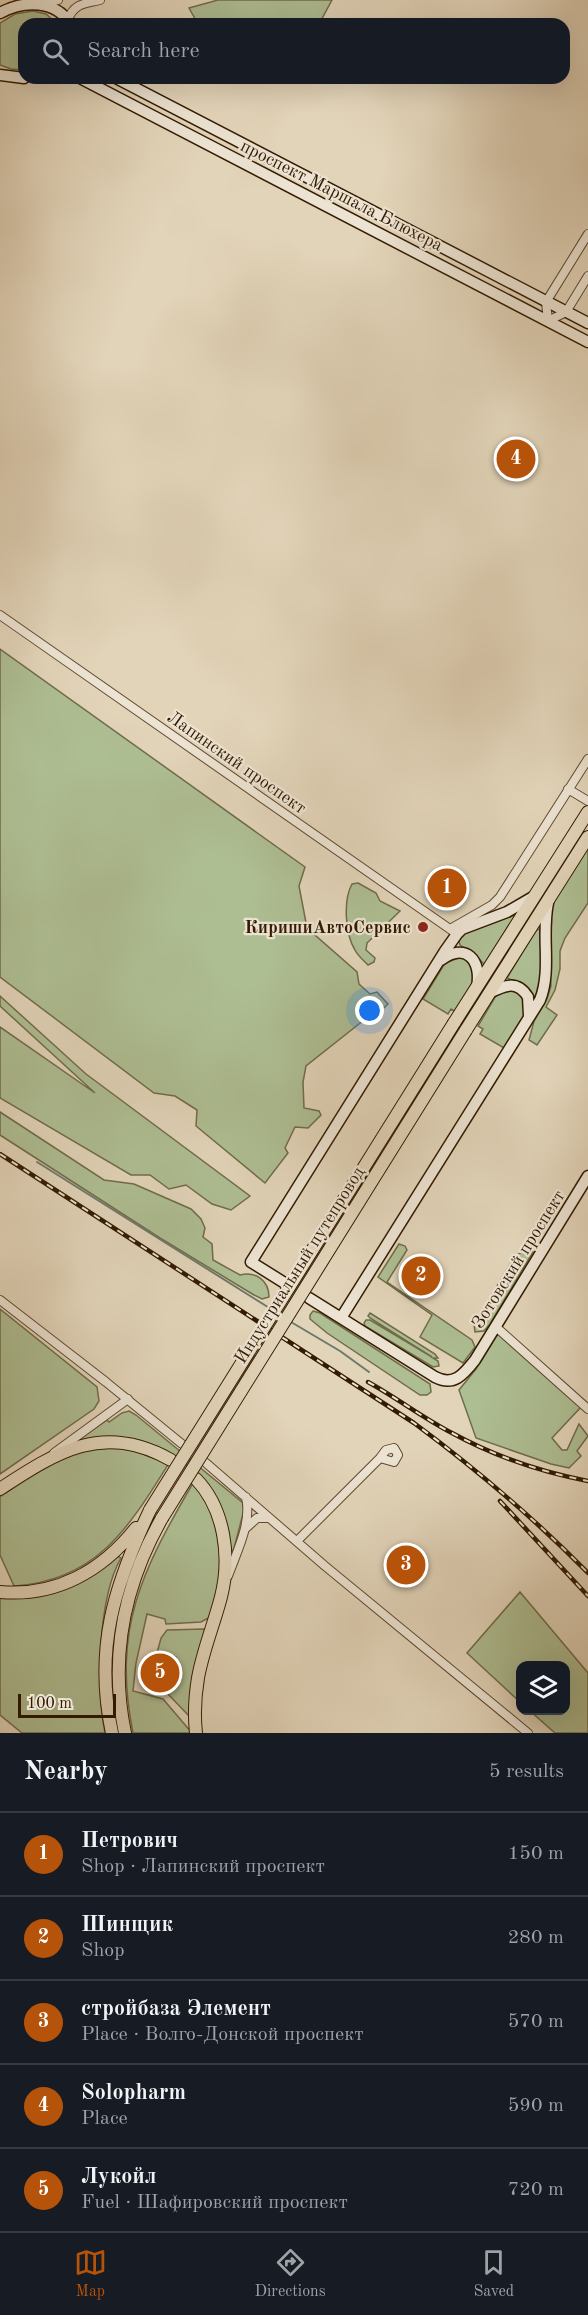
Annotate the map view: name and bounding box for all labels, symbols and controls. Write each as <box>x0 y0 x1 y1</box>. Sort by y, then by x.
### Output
search box <box>18 18 570 84</box>
icon: search <box>39 35 72 68</box>
text: Search here <box>87 40 200 62</box>
street label: проспект Маршала Блюхера <box>238 137 446 255</box>
pin: 4 <box>496 436 536 482</box>
street label: Лапинский проспект <box>164 708 309 818</box>
pin: 1 <box>428 866 466 910</box>
place label: КиришиАвтоСервис <box>244 919 411 937</box>
marker: КиришиАвтоСервис <box>416 920 430 934</box>
your location <box>355 996 384 1025</box>
street label: Индустриальный путепровод <box>232 1164 368 1367</box>
street label: Зотовский проспект <box>469 1187 569 1332</box>
pin: 2 <box>402 1254 440 1298</box>
pin: 3 <box>386 1542 426 1588</box>
pin: 5 <box>140 1650 180 1696</box>
map controls <box>516 1661 570 1715</box>
button: layers <box>516 1661 570 1715</box>
scale bar <box>18 1691 116 1718</box>
text: 100 m <box>27 1696 72 1712</box>
text: Nearby <box>24 1759 108 1785</box>
text: 5 results <box>489 1762 564 1782</box>
text: Петрович <box>81 1830 178 1852</box>
text: 1 <box>38 1844 49 1864</box>
text: 150 m <box>508 1844 564 1864</box>
text: Shop · Лапинский проспект <box>81 1857 325 1877</box>
text: Шинщик <box>81 1914 173 1936</box>
text: 2 <box>38 1928 49 1948</box>
text: 280 m <box>508 1928 564 1948</box>
text: Shop <box>81 1941 125 1961</box>
text: стройбаза Элемент <box>81 1998 271 2020</box>
text: 3 <box>38 2012 49 2032</box>
text: 570 m <box>508 2012 564 2032</box>
text: Place · Волго-Донской проспект <box>81 2025 364 2045</box>
text: Solopharm <box>81 2082 186 2104</box>
text: 4 <box>38 2096 49 2116</box>
text: 590 m <box>508 2096 564 2116</box>
text: Place <box>81 2109 128 2129</box>
text: Лукойл <box>81 2166 156 2188</box>
text: 5 <box>38 2180 49 2200</box>
text: 720 m <box>508 2180 564 2200</box>
text: Fuel · Шафировский проспект <box>81 2193 348 2213</box>
tab: Map <box>74 2246 107 2302</box>
tab: Directions <box>255 2246 326 2302</box>
tab: Saved <box>473 2246 514 2302</box>

